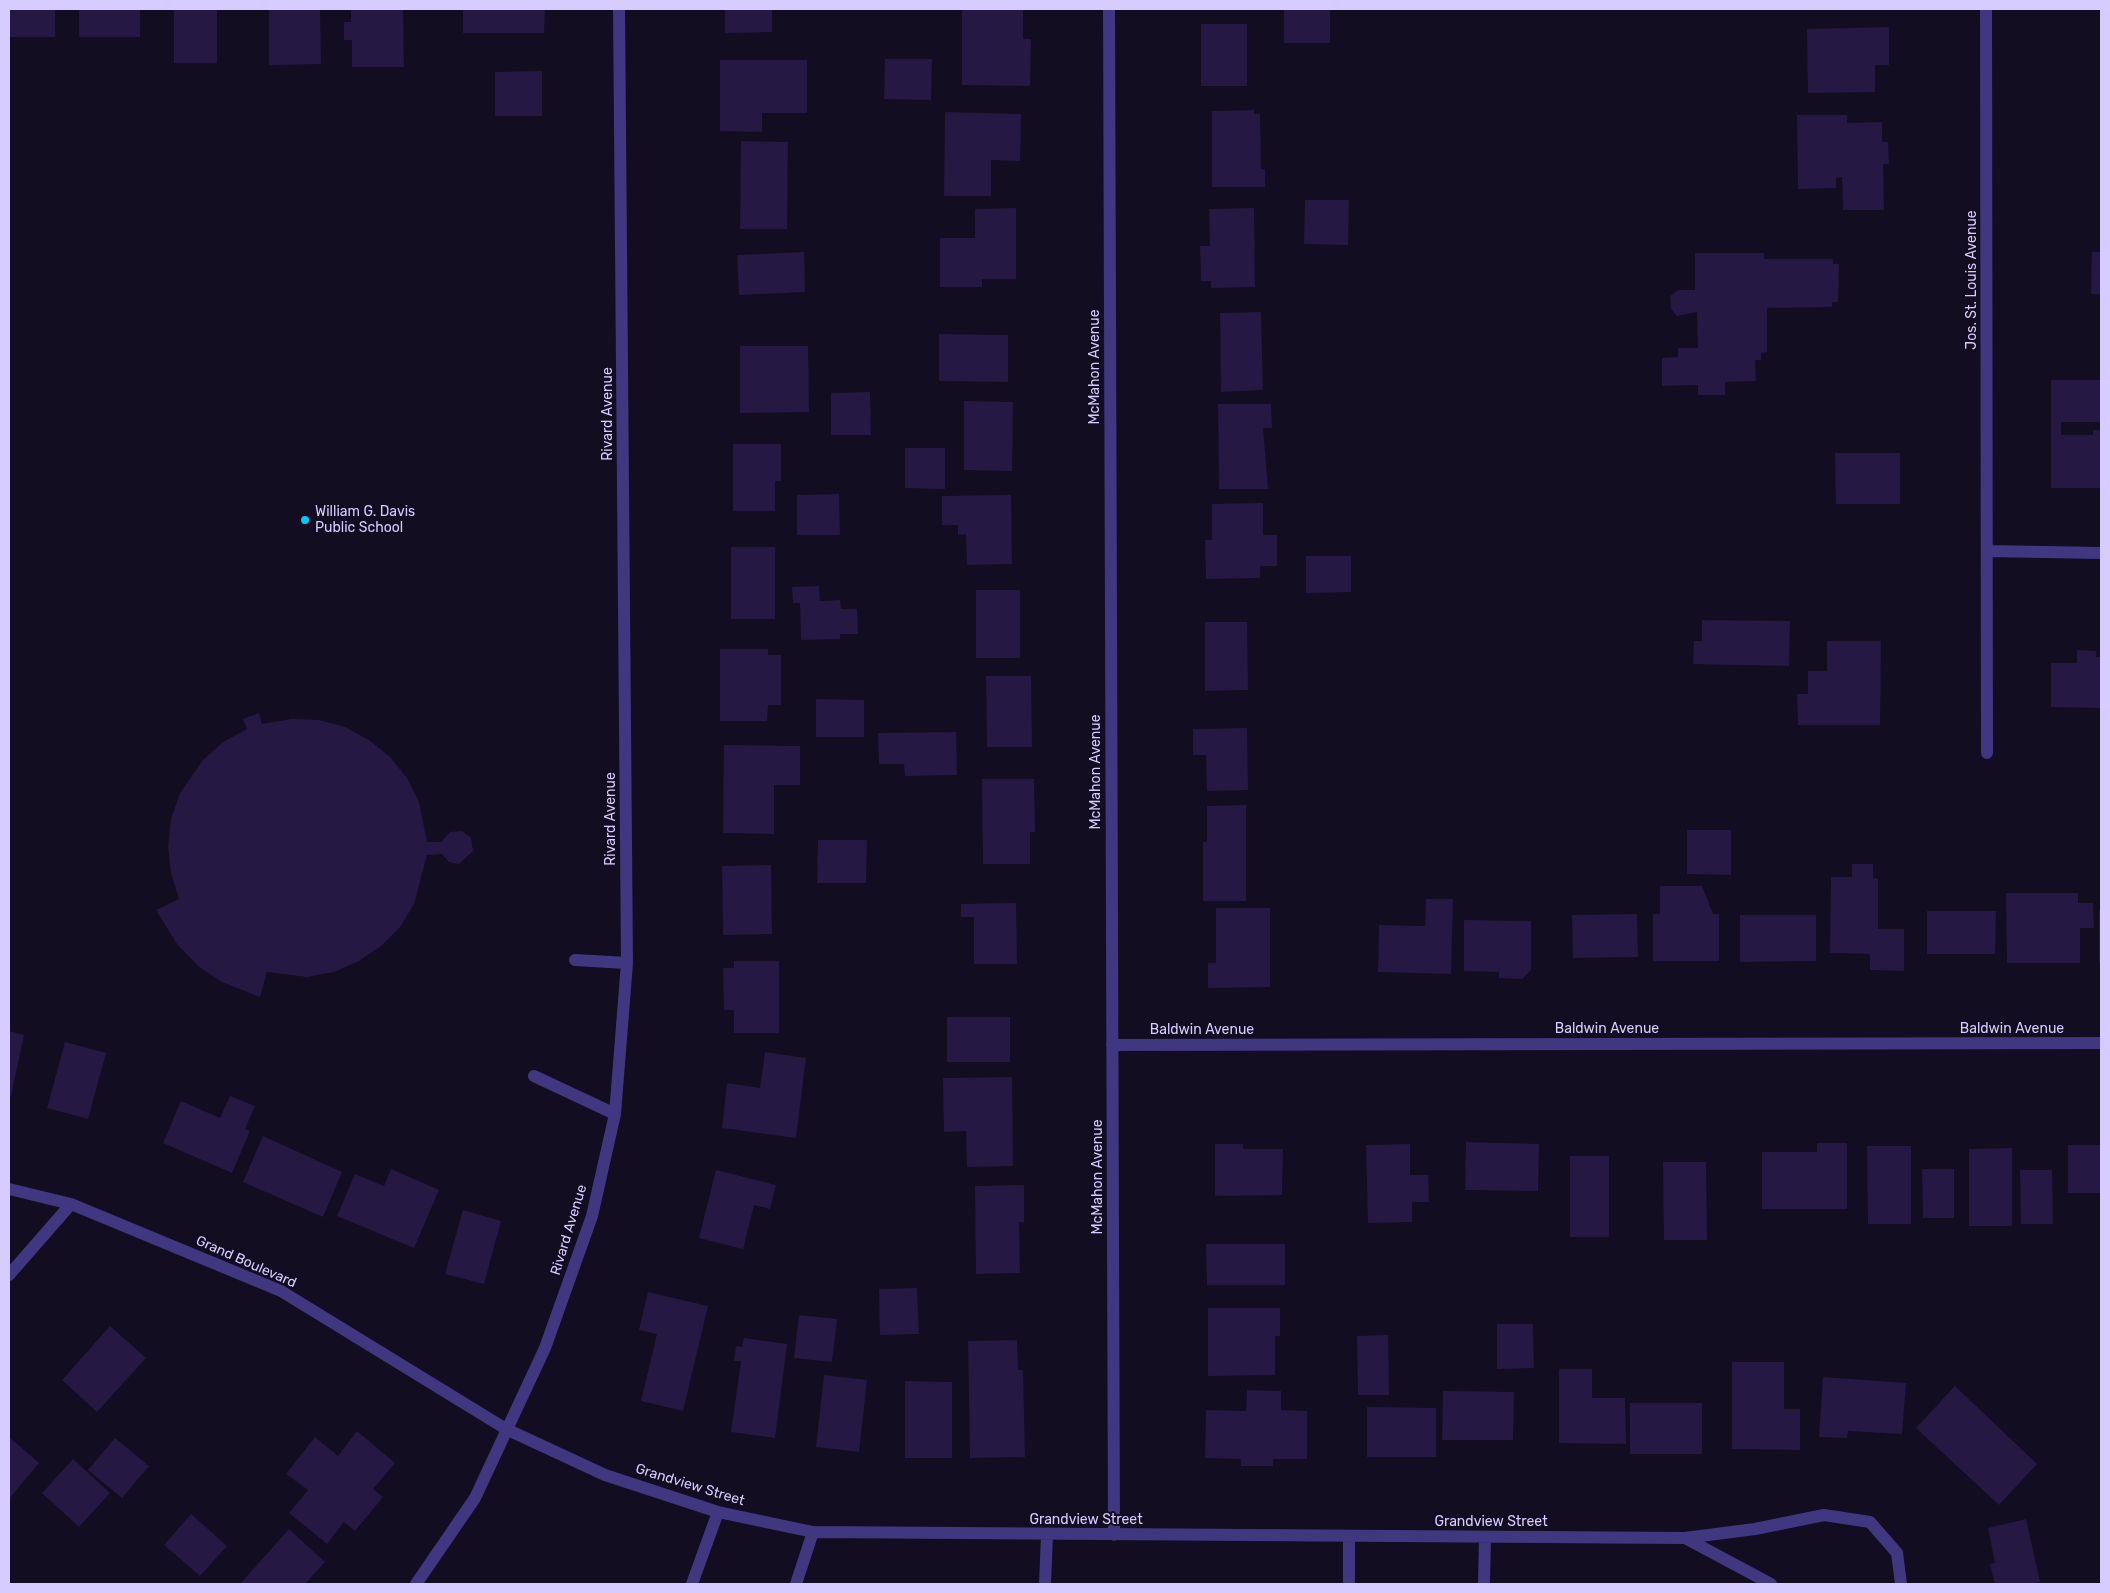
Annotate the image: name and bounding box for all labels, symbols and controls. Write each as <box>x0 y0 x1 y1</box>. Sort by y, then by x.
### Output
street label: Jos. St. Louis Avenue <box>1964 210 1980 350</box>
street label: McMahon Avenue <box>1087 309 1103 425</box>
street label: Rivard Avenue <box>600 367 616 461</box>
place label: William G. Davis Public School <box>315 504 415 536</box>
marker: William G. Davis Public School <box>299 514 311 526</box>
street label: McMahon Avenue <box>1088 714 1104 830</box>
street label: Rivard Avenue <box>603 772 619 866</box>
street label: Baldwin Avenue <box>1555 1021 1659 1037</box>
street label: Baldwin Avenue <box>1960 1021 2064 1037</box>
street label: Baldwin Avenue <box>1150 1022 1254 1038</box>
street label: McMahon Avenue <box>1090 1119 1106 1235</box>
street label: Rivard Avenue <box>547 1183 591 1277</box>
street label: Grand Boulevard <box>193 1232 299 1292</box>
street label: Grandview Street <box>633 1460 747 1510</box>
street label: Grandview Street <box>1029 1512 1143 1528</box>
street label: Grandview Street <box>1434 1514 1548 1530</box>

